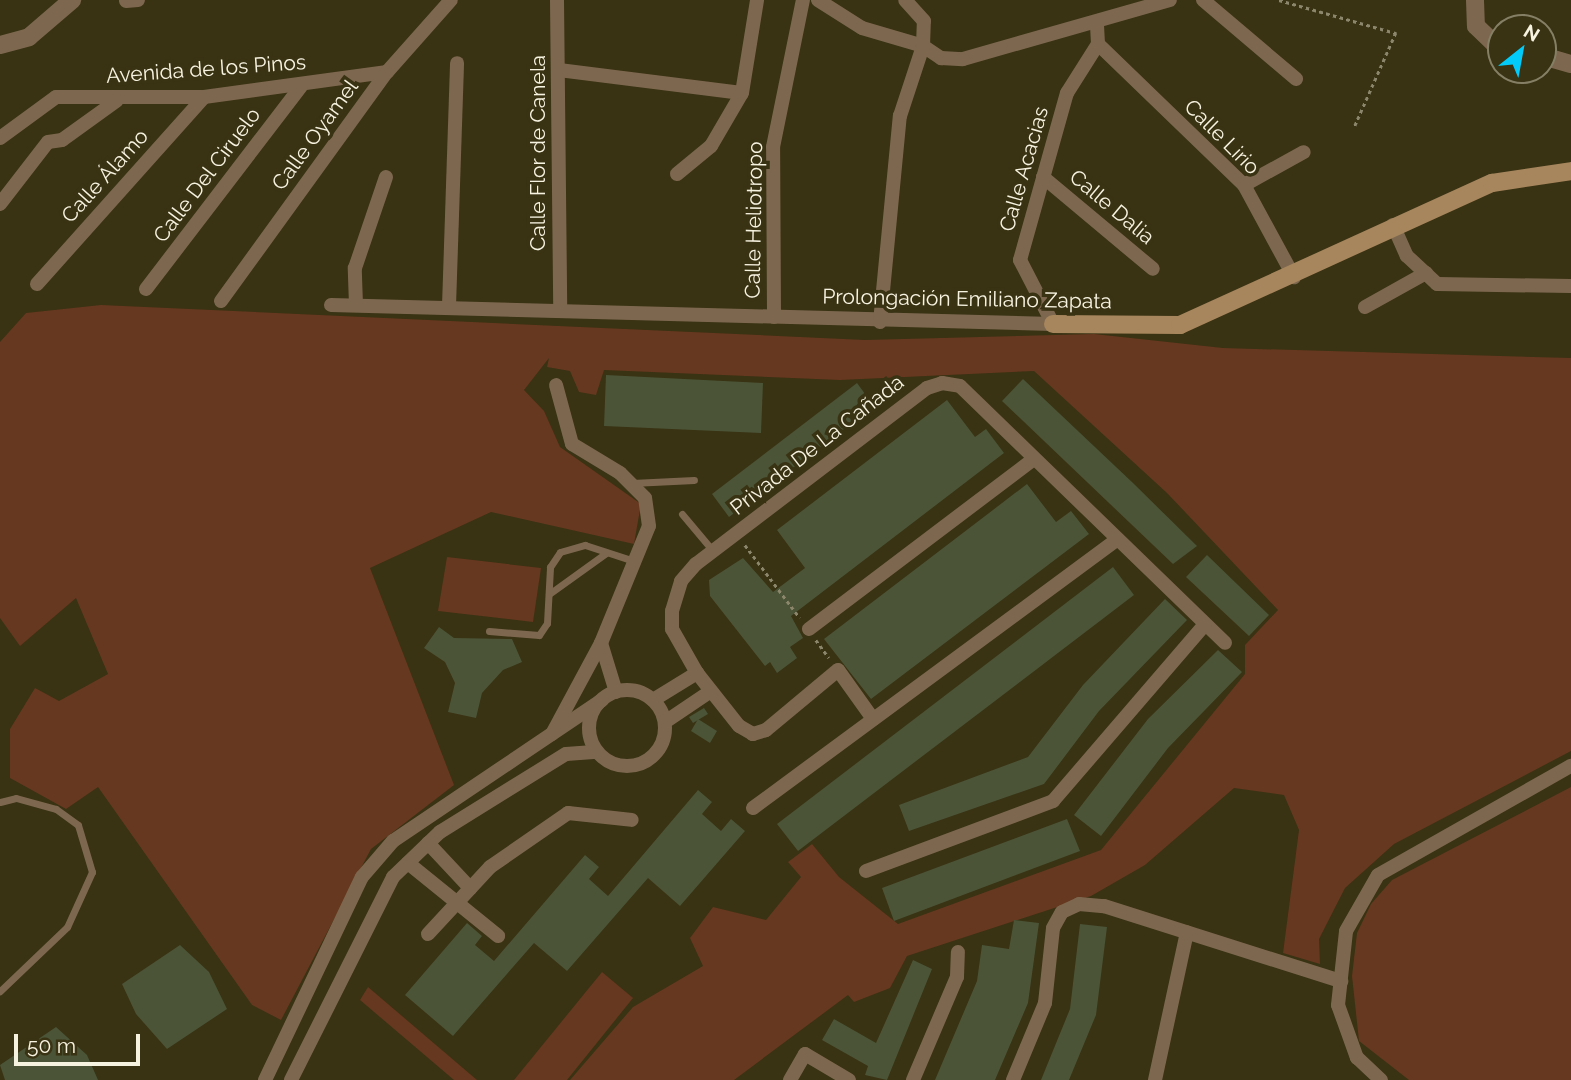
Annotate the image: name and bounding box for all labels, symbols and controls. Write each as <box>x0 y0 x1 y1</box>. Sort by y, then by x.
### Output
north arrow <box>1487 14 1557 84</box>
text: N <box>1520 20 1544 46</box>
street label: Avenida de los Pinos <box>105 49 307 89</box>
street label: Calle Flor de Canela <box>525 55 551 251</box>
street label: Calle Oyamel <box>266 75 364 195</box>
street label: Calle Lirio <box>1179 94 1265 180</box>
street label: Calle Del Ciruelo <box>148 102 266 248</box>
street label: Calle Acacias <box>994 103 1054 235</box>
street label: Calle Álamo <box>56 124 154 228</box>
street label: Calle Heliotropo <box>740 141 768 299</box>
street label: Calle Dalia <box>1064 164 1160 250</box>
street label: Prolongación Emiliano Zapata <box>822 284 1112 314</box>
street label: Privada De La Cañada <box>725 369 909 521</box>
scale bar <box>18 1020 144 1064</box>
text: 50 m <box>27 1033 76 1058</box>

